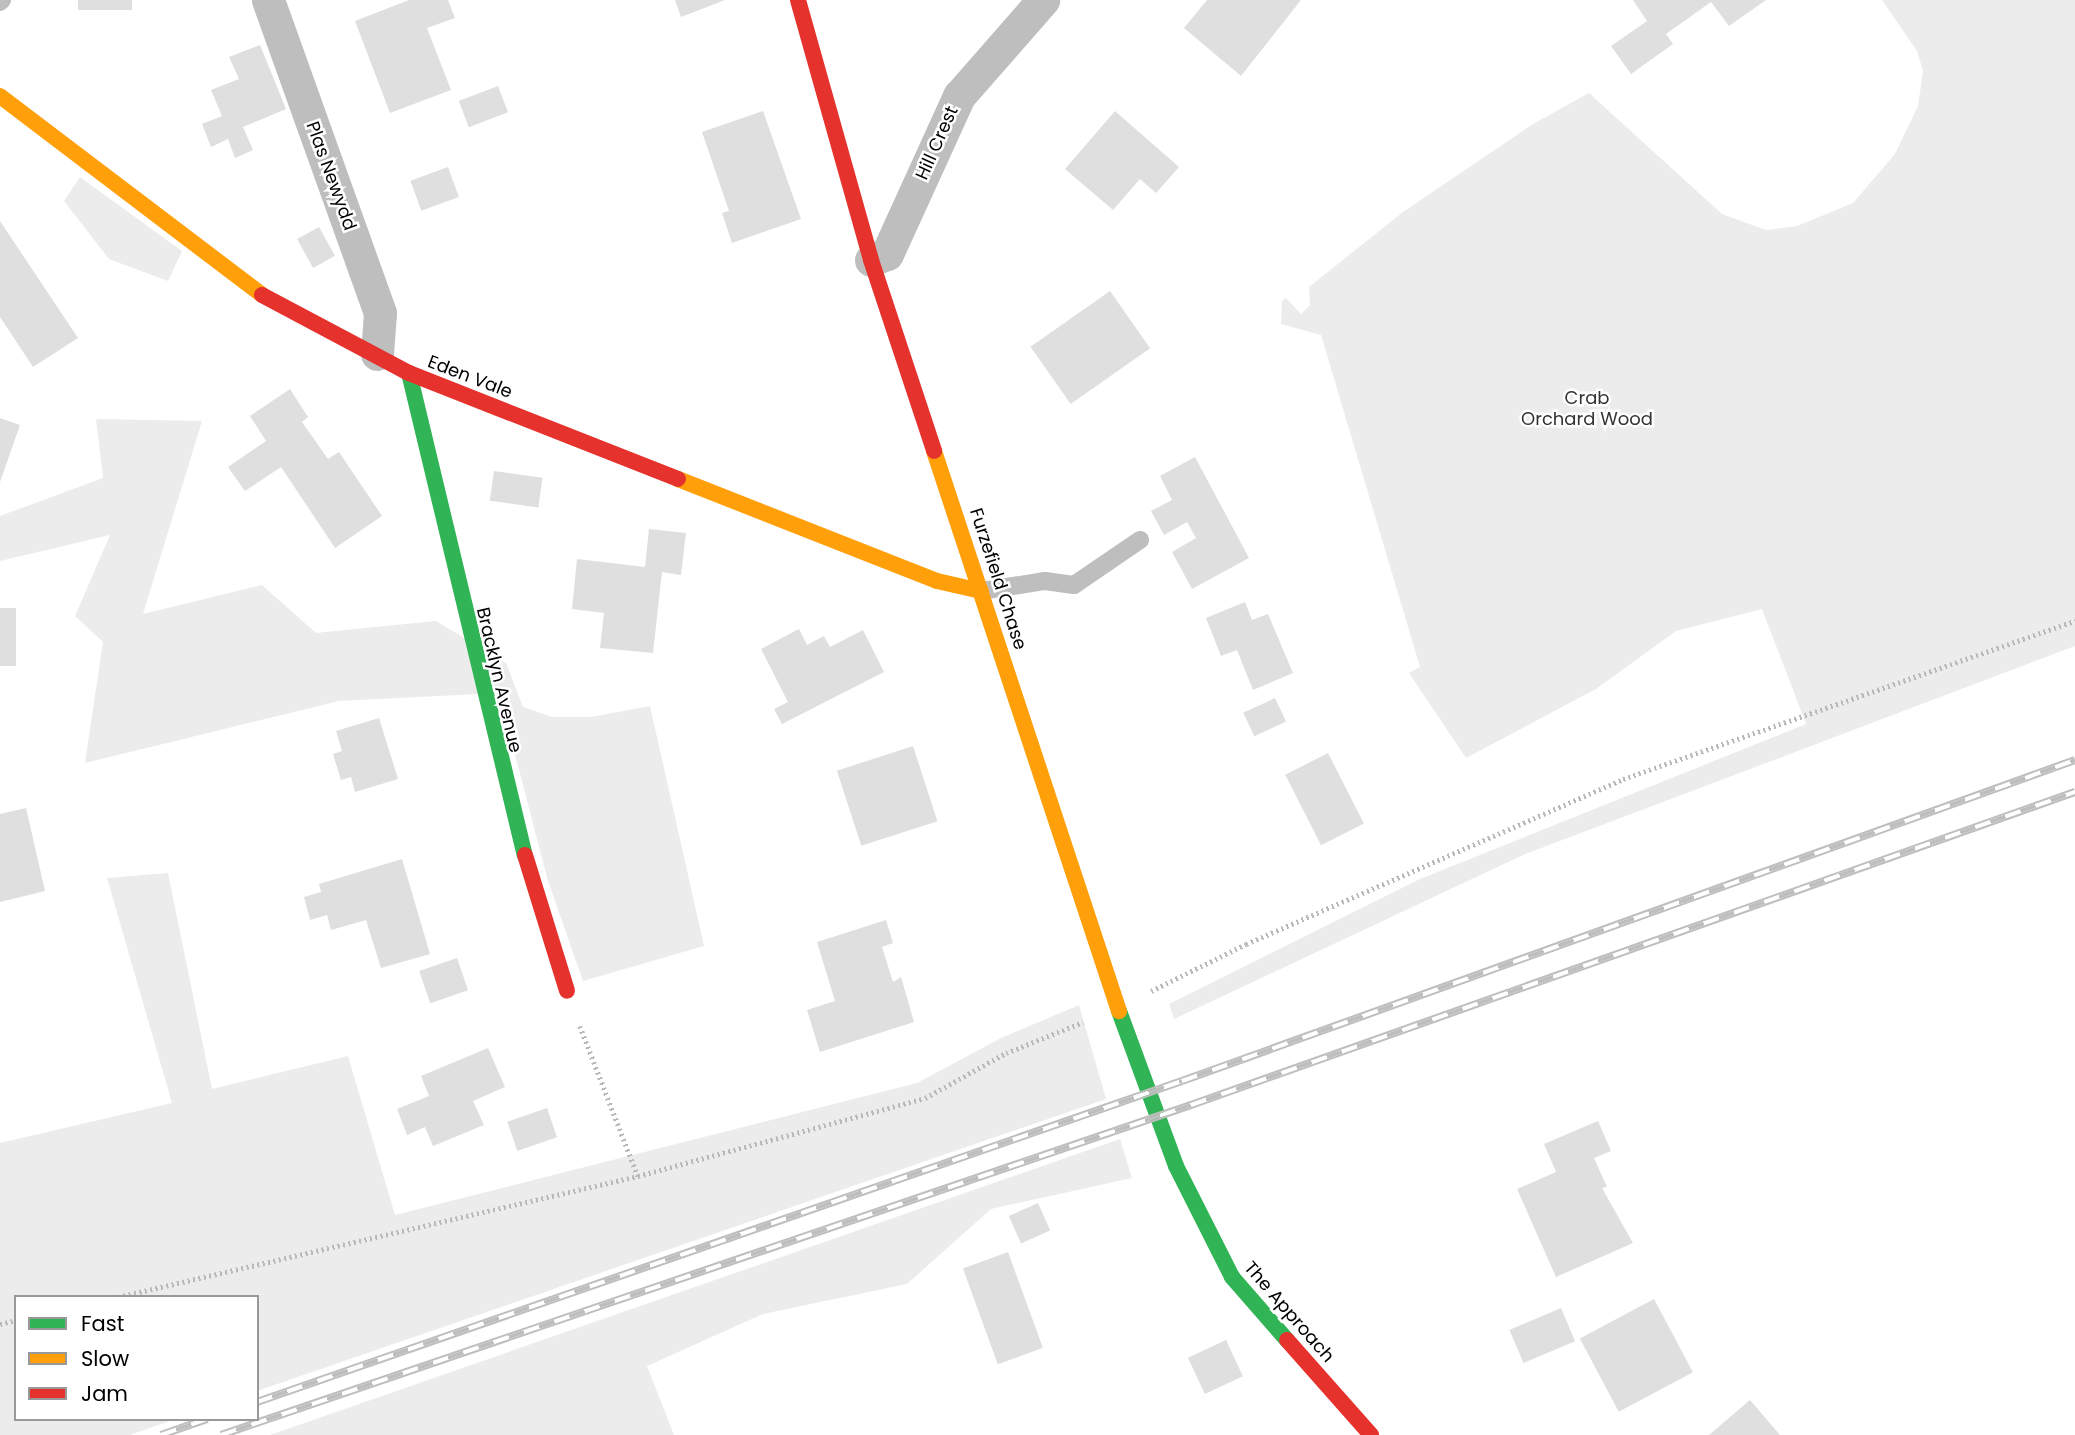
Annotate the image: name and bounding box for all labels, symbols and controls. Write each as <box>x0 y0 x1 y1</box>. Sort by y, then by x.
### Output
street label: Hill Crest <box>911 103 963 183</box>
street label: Plas Newydd <box>301 119 361 233</box>
street label: Eden Vale <box>425 351 515 403</box>
park label: Crab Orchard Wood <box>1521 388 1653 430</box>
street label: Furzefield Chase <box>965 505 1031 653</box>
street label: Bracklyn Avenue <box>472 605 526 755</box>
street label: The Approach <box>1239 1257 1339 1367</box>
legend <box>14 1295 259 1421</box>
text: Fast <box>81 1309 124 1338</box>
text: Slow <box>81 1344 129 1373</box>
text: Jam <box>81 1379 128 1408</box>

